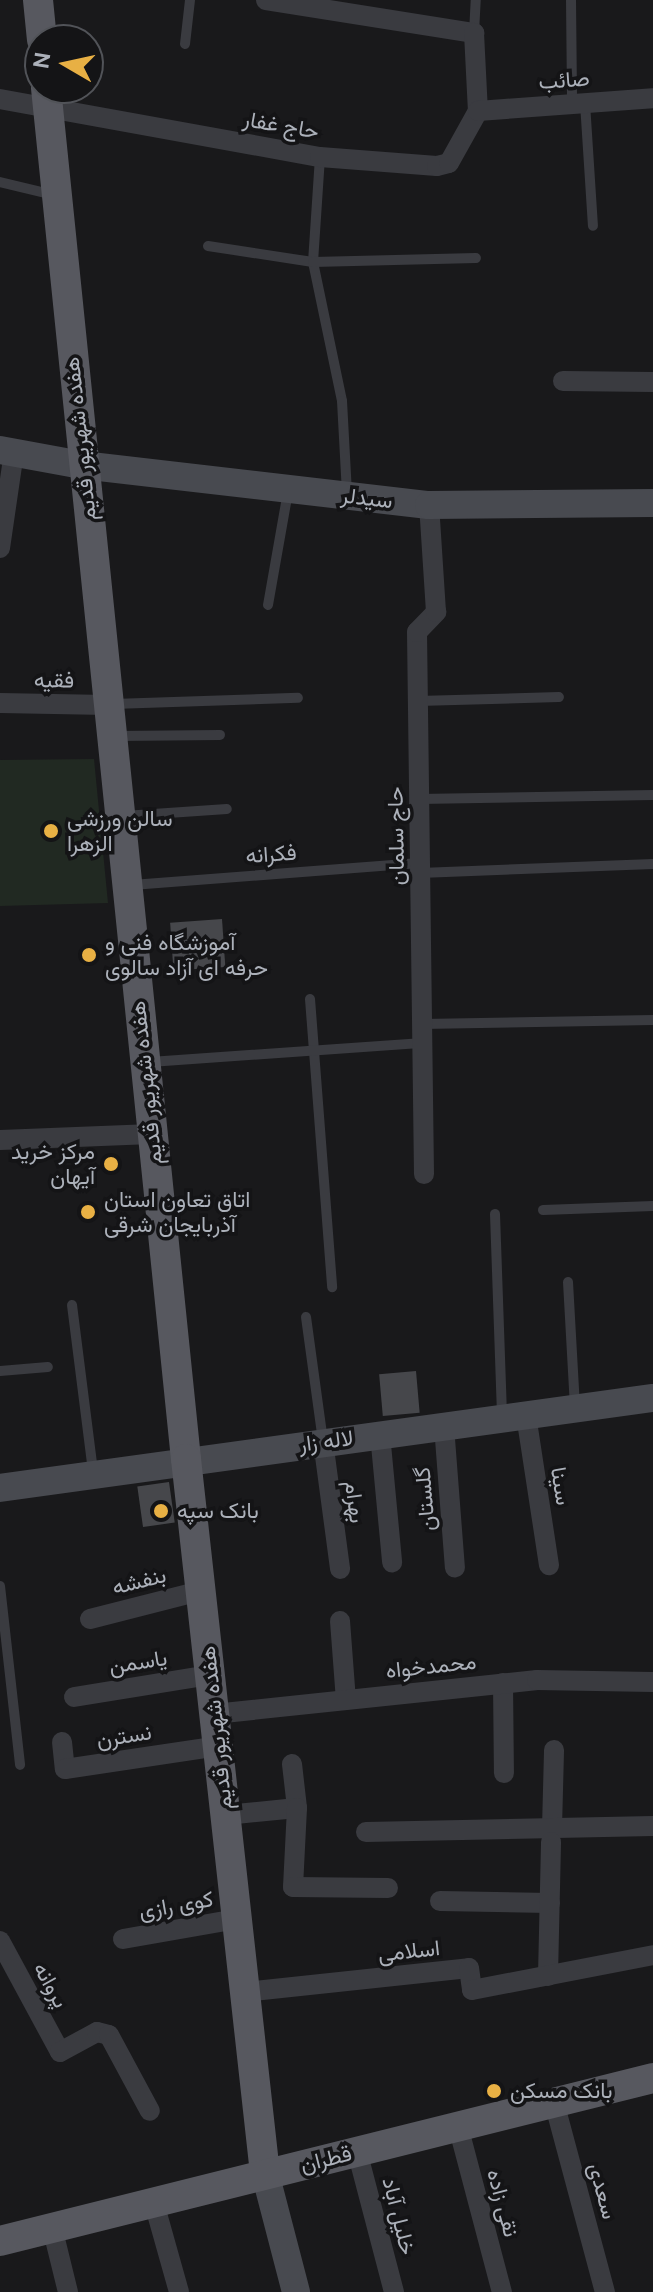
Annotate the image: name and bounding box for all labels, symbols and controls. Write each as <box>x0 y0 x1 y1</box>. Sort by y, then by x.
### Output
north arrow <box>24 24 104 104</box>
text: N <box>26 50 57 71</box>
street label: صائب <box>537 65 591 95</box>
street label: حاج غفار <box>241 105 321 145</box>
street label: هفده شهریور قدیم <box>58 356 102 522</box>
street label: سیدلر <box>340 482 394 514</box>
street label: فقیه <box>34 666 74 694</box>
street label: حاج سلمان <box>382 786 410 886</box>
place label: سالن ورزشی الزهرا <box>67 805 173 856</box>
marker: سالن ورزشی الزهرا <box>42 822 60 840</box>
street label: فکرانه <box>245 839 297 869</box>
place label: آموزشگاه فنی و حرفه ای آزاد سالوی <box>105 929 268 980</box>
marker: آموزشگاه فنی و حرفه ای آزاد سالوی <box>80 946 98 964</box>
street label: هفده شهریور قدیم <box>124 1000 168 1166</box>
place label: مرکز خرید آیهان <box>11 1138 95 1190</box>
marker: مرکز خرید آیهان <box>102 1155 120 1173</box>
place label: اتاق تعاون استان آذربایجان شرقی <box>104 1186 250 1238</box>
marker: اتاق تعاون استان آذربایجان شرقی <box>79 1203 97 1221</box>
street label: لاله زار <box>297 1425 355 1457</box>
street label: سینا <box>545 1465 577 1507</box>
street label: گلستان <box>409 1466 441 1532</box>
street label: بهرام <box>339 1479 371 1525</box>
place label: بانک سپه <box>177 1498 259 1524</box>
marker: بانک سپه <box>152 1502 170 1520</box>
street label: بنفشه <box>109 1562 169 1600</box>
street label: یاسمن <box>107 1644 169 1680</box>
street label: هفده شهریور قدیم <box>194 1645 238 1811</box>
street label: محمدخواه <box>384 1648 478 1684</box>
street label: نسترن <box>95 1719 153 1753</box>
street label: کوی رازی <box>137 1885 215 1925</box>
street label: اسلامی <box>377 1935 441 1967</box>
street label: پروانه <box>28 1957 74 2013</box>
place label: بانک مسکن <box>510 2078 612 2104</box>
marker: بانک مسکن <box>485 2082 503 2100</box>
street label: قطران <box>298 2140 354 2178</box>
street label: سعدی <box>583 2160 623 2222</box>
street label: نقی زاده <box>481 2166 525 2240</box>
street label: خلیل آباد <box>377 2175 421 2257</box>

